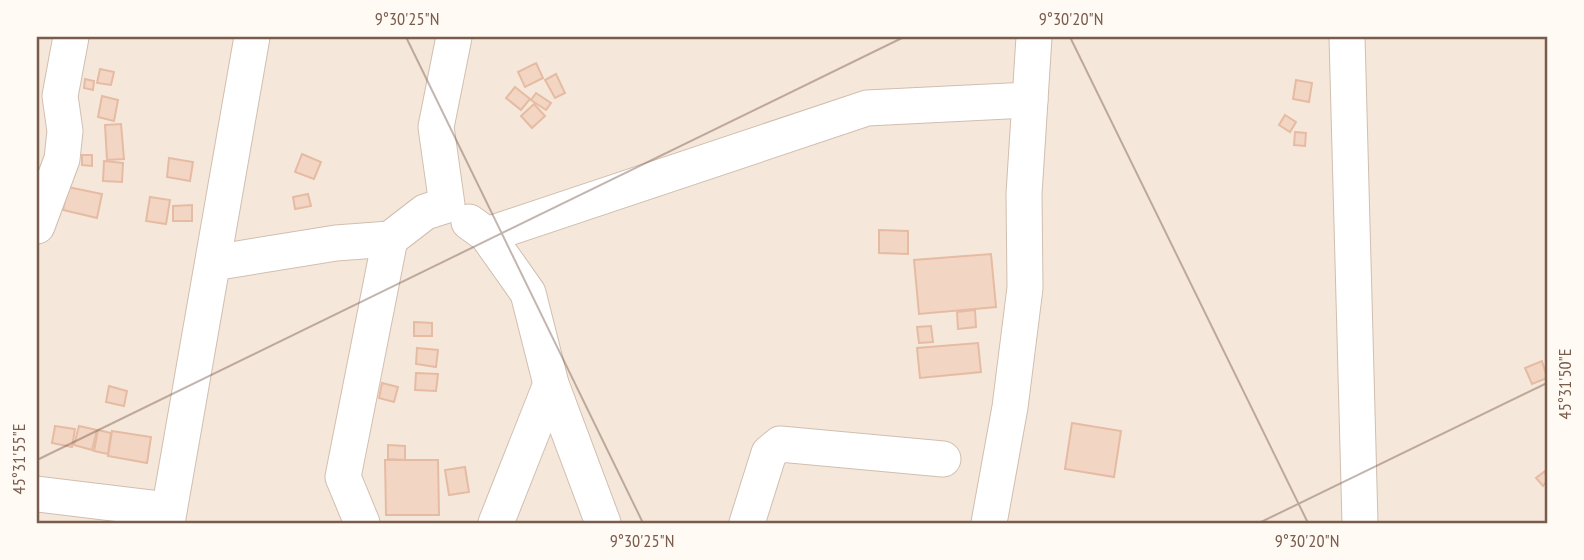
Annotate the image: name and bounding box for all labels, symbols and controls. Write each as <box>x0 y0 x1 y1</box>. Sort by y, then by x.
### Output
text: 9°30'25"N <box>375 7 439 30</box>
text: 9°30'20"N <box>1039 7 1103 30</box>
text: 45°31'50"E <box>1553 349 1576 419</box>
text: 45°31'55"E <box>7 424 30 494</box>
text: 9°30'25"N <box>610 529 674 552</box>
text: 9°30'20"N <box>1275 529 1339 552</box>

